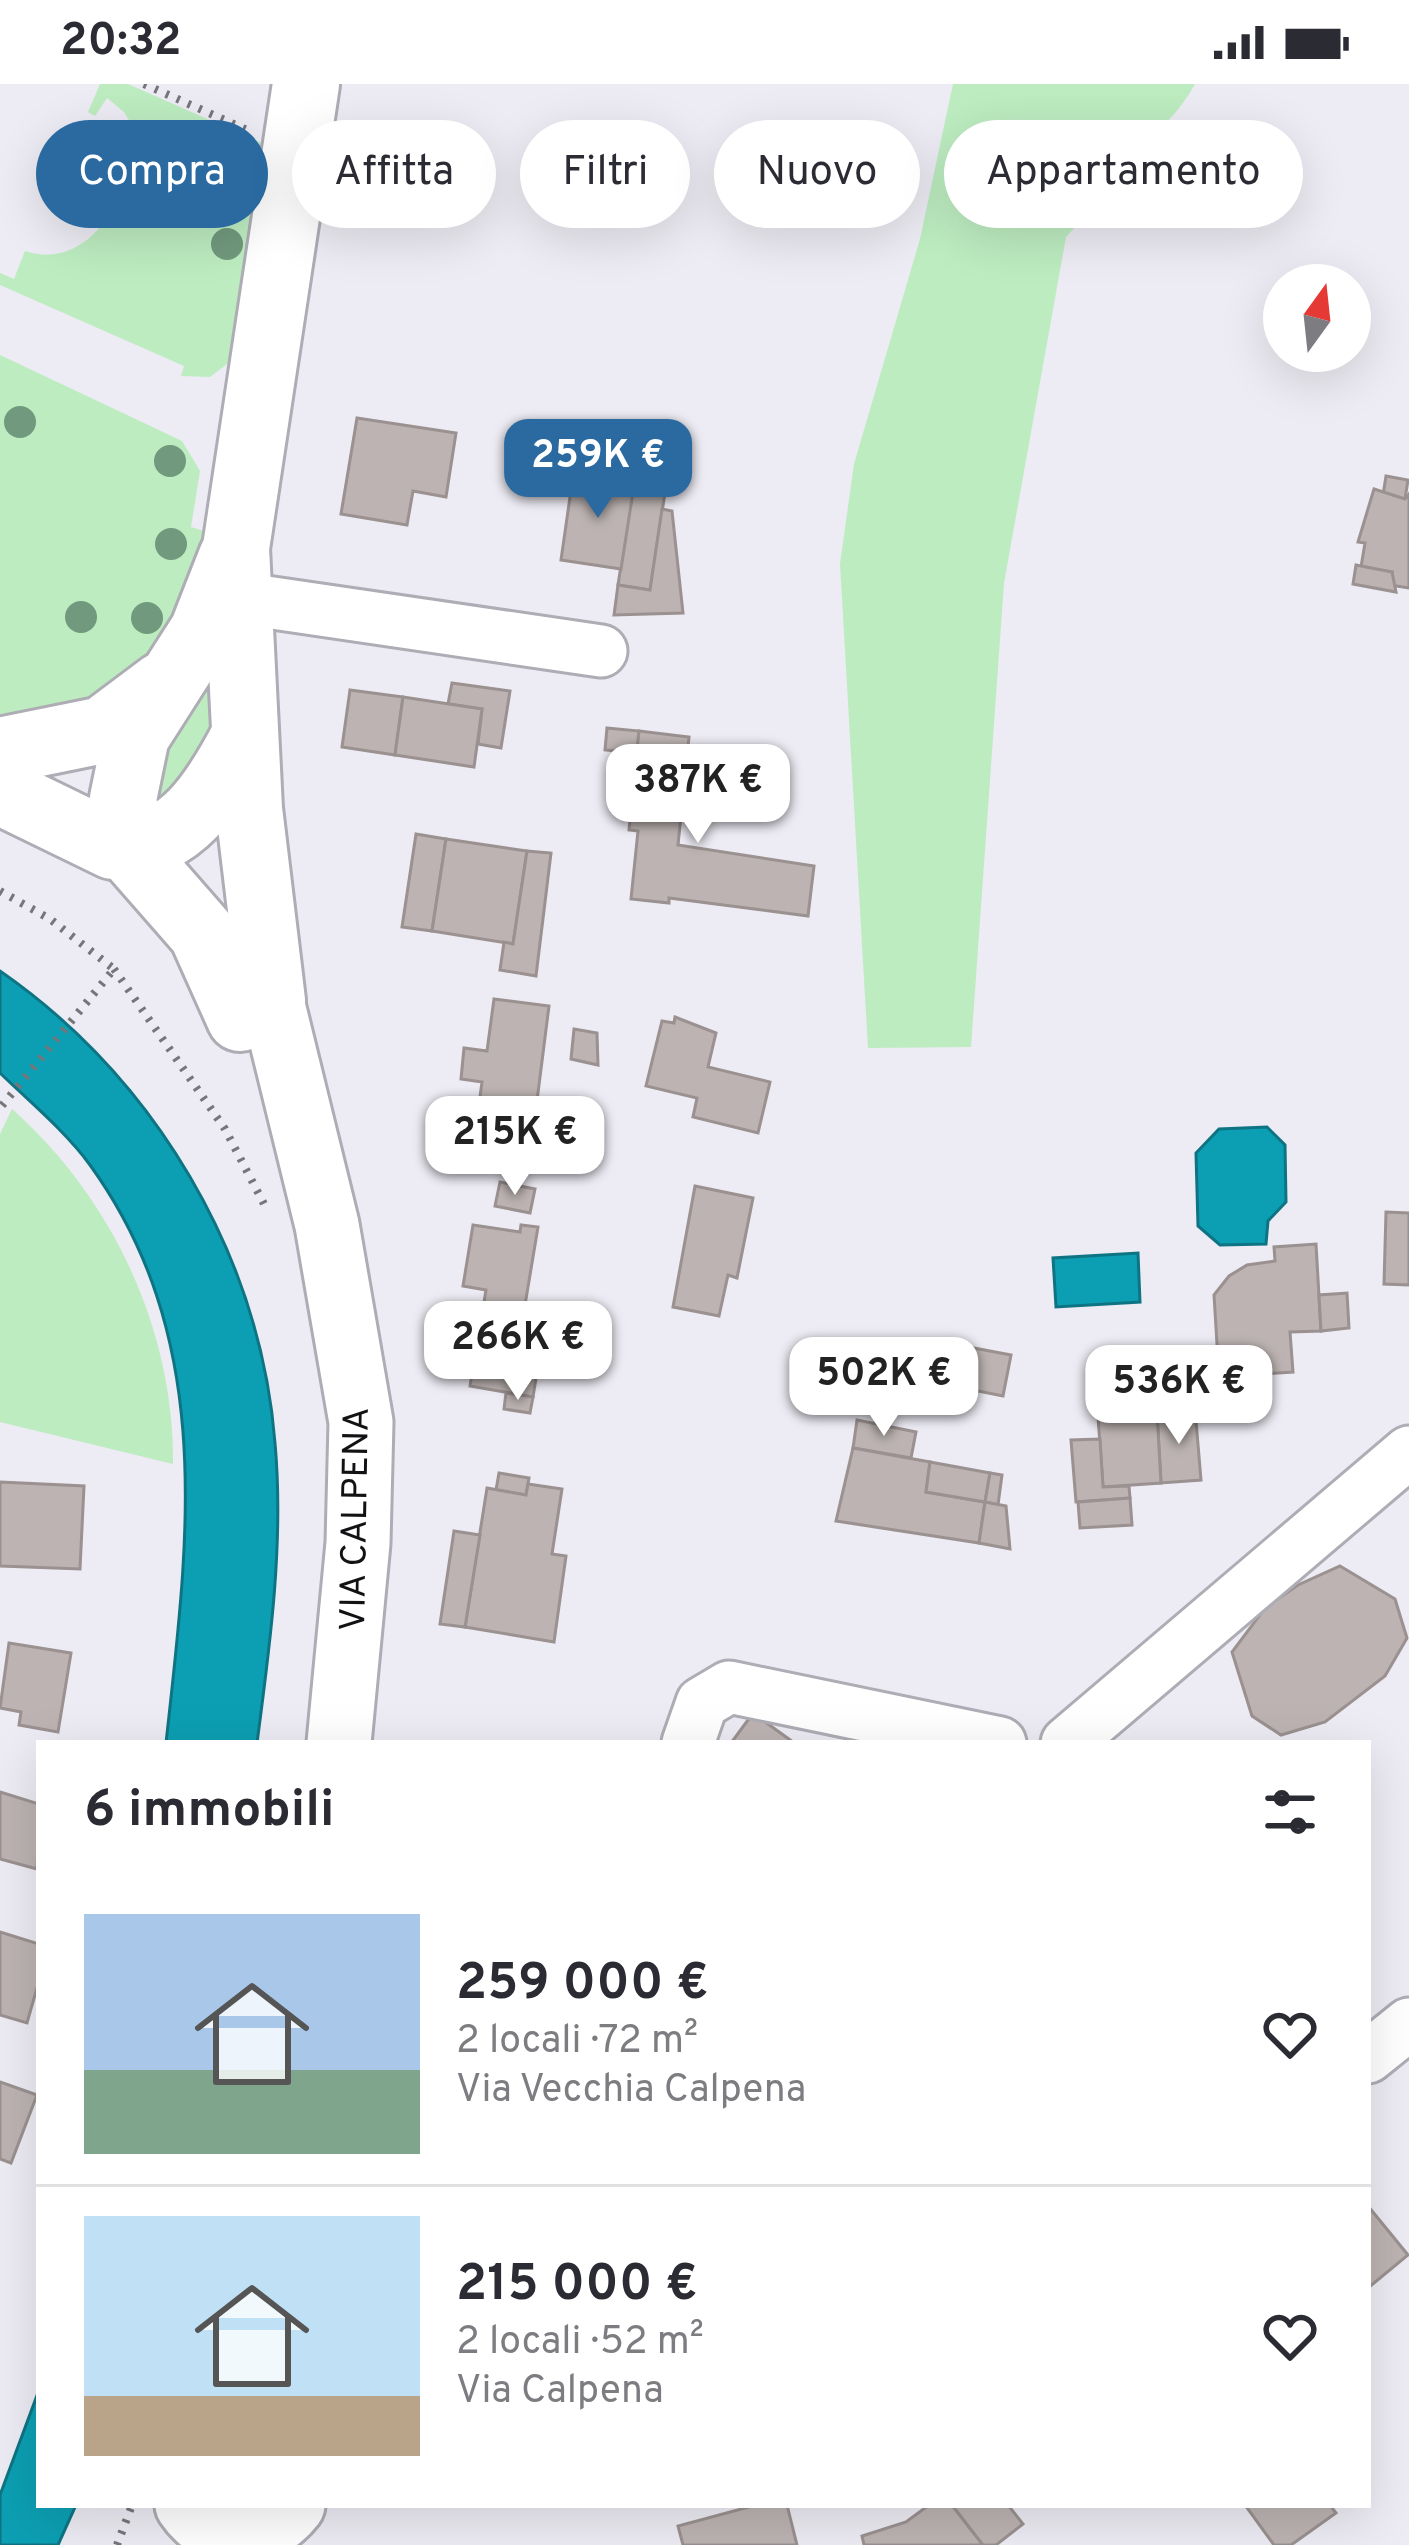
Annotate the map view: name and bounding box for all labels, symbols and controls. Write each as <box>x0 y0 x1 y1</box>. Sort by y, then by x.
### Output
text: 20:32 <box>60 14 182 71</box>
chip: Compra <box>36 120 268 228</box>
chip: Affitta <box>292 120 496 228</box>
chip: Filtri <box>520 120 690 228</box>
chip: Nuovo <box>714 120 920 228</box>
chip: Appartamento <box>944 120 1303 228</box>
north arrow <box>1263 264 1371 372</box>
map controls <box>1263 264 1371 372</box>
pin: 259K € <box>500 419 696 521</box>
text: 259K € <box>531 433 665 482</box>
pin: 387K € <box>600 744 796 846</box>
text: 387K € <box>633 758 763 807</box>
pin: 215K € <box>417 1096 613 1198</box>
text: 215K € <box>452 1110 578 1159</box>
pin: 266K € <box>420 1301 616 1403</box>
text: 266K € <box>451 1315 585 1364</box>
pin: 502K € <box>786 1337 982 1439</box>
pin: 536K € <box>1081 1345 1277 1447</box>
text: 502K € <box>816 1351 952 1400</box>
text: 536K € <box>1112 1359 1246 1408</box>
street label: VIA CALPENA <box>332 1407 382 1631</box>
icon: filters <box>1257 1779 1323 1845</box>
text: 6 immobili <box>84 1780 334 1845</box>
text: 259 000 € <box>456 1953 709 2018</box>
icon: home <box>180 1962 324 2106</box>
icon: heart <box>1257 2001 1323 2067</box>
text: 2 locali · 72 m² <box>456 2018 698 2067</box>
text: Via Vecchia Calpena <box>456 2067 806 2116</box>
text: 215 000 € <box>456 2254 698 2319</box>
icon: home <box>180 2264 324 2408</box>
icon: heart <box>1257 2303 1323 2369</box>
text: 2 locali · 52 m² <box>456 2319 704 2368</box>
text: Via Calpena <box>456 2368 664 2417</box>

